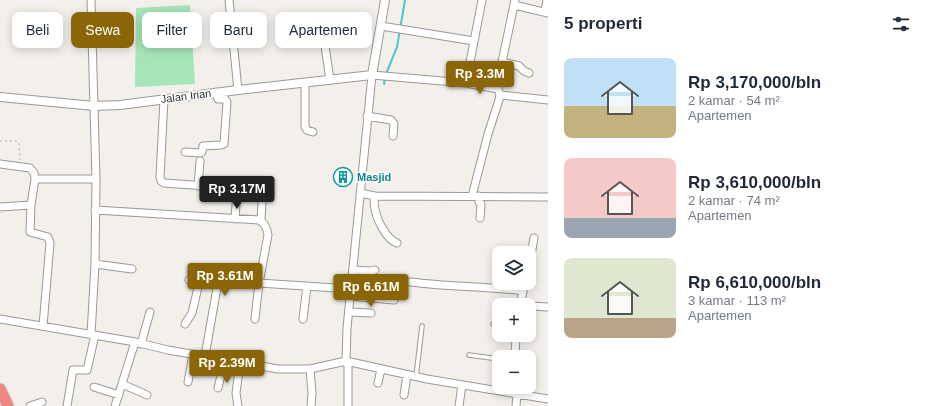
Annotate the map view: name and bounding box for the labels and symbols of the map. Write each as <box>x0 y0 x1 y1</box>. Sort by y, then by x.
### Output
pin: Rp 3.3M <box>443 61 517 95</box>
street label: Jalan Irian <box>160 87 212 105</box>
building icon: Masjid <box>332 166 354 188</box>
place label: Masjid <box>357 171 391 183</box>
pin: Rp 3.17M <box>196 176 278 210</box>
pin: Rp 3.61M <box>184 263 266 297</box>
pin: Rp 6.61M <box>330 274 412 308</box>
pin: Rp 2.39M <box>186 350 268 384</box>

